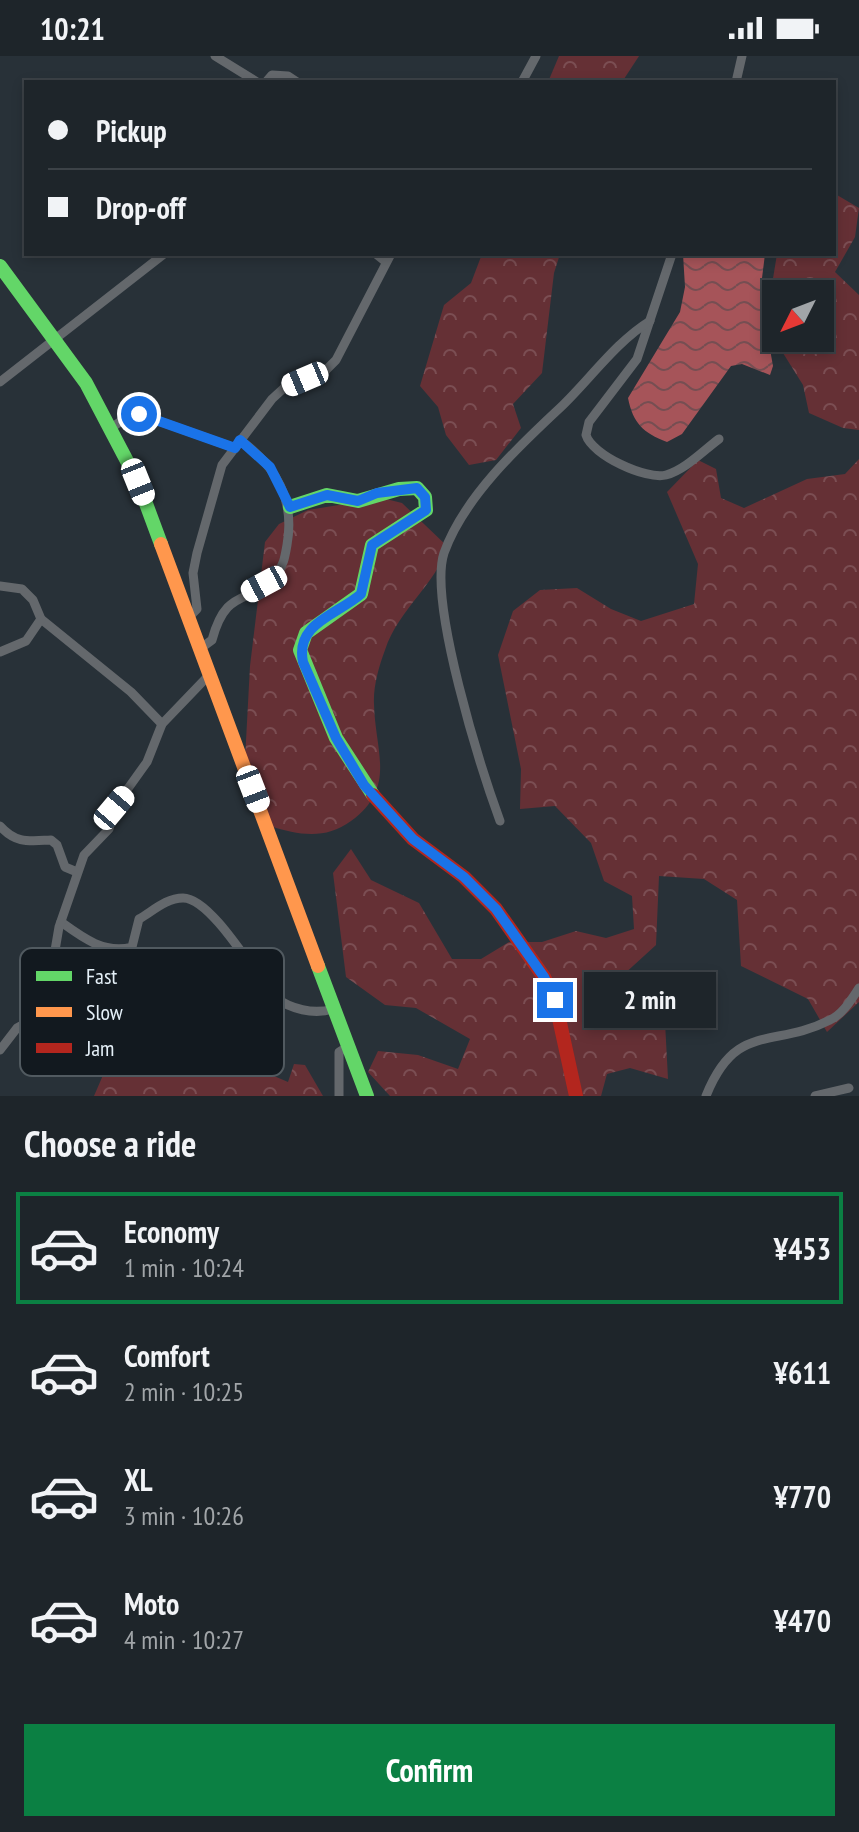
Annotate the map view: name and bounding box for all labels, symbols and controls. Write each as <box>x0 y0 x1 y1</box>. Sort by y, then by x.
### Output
text: 10:21 <box>40 9 105 48</box>
text: Pickup <box>96 111 167 150</box>
text: Drop-off <box>96 188 186 227</box>
north arrow <box>762 280 834 352</box>
map controls <box>762 280 834 352</box>
car <box>278 359 332 399</box>
route start <box>121 396 157 432</box>
car <box>118 455 158 509</box>
car <box>237 562 291 606</box>
car <box>233 762 273 816</box>
car <box>89 782 139 834</box>
legend <box>20 948 284 1076</box>
text: Fast <box>86 962 117 990</box>
callout: 2 min <box>583 972 715 1028</box>
route end <box>537 982 573 1018</box>
text: 2 min <box>624 983 676 1016</box>
text: Slow <box>86 998 123 1026</box>
text: Jam <box>85 1034 114 1062</box>
text: Choose a ride <box>24 1120 196 1167</box>
icon: car <box>28 1212 100 1284</box>
text: Economy <box>124 1212 219 1251</box>
text: ¥453 <box>774 1229 831 1268</box>
text: 1 min · 10:24 <box>124 1251 244 1284</box>
icon: car <box>28 1336 100 1408</box>
text: Comfort <box>124 1336 210 1375</box>
text: ¥611 <box>774 1353 831 1392</box>
text: 2 min · 10:25 <box>124 1375 244 1408</box>
icon: car <box>28 1460 100 1532</box>
text: XL <box>124 1460 153 1499</box>
text: ¥770 <box>774 1477 831 1516</box>
text: 3 min · 10:26 <box>124 1499 244 1532</box>
icon: car <box>28 1584 100 1656</box>
text: Moto <box>124 1584 179 1623</box>
text: ¥470 <box>774 1601 831 1640</box>
text: 4 min · 10:27 <box>124 1623 244 1656</box>
button: Confirm <box>24 1724 835 1816</box>

